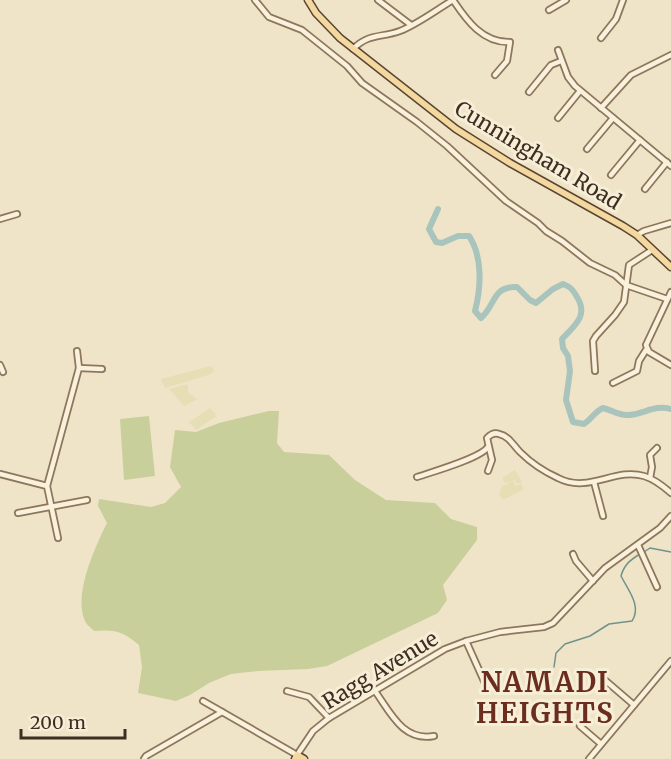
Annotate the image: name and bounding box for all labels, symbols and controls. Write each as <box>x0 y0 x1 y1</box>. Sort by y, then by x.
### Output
street label: Cunningham Road <box>450 95 626 215</box>
street label: Ragg Avenue <box>317 625 443 715</box>
district label: NAMADI HEIGHTS <box>476 665 614 730</box>
scale bar <box>21 702 124 740</box>
text: 200 m <box>30 711 86 734</box>

